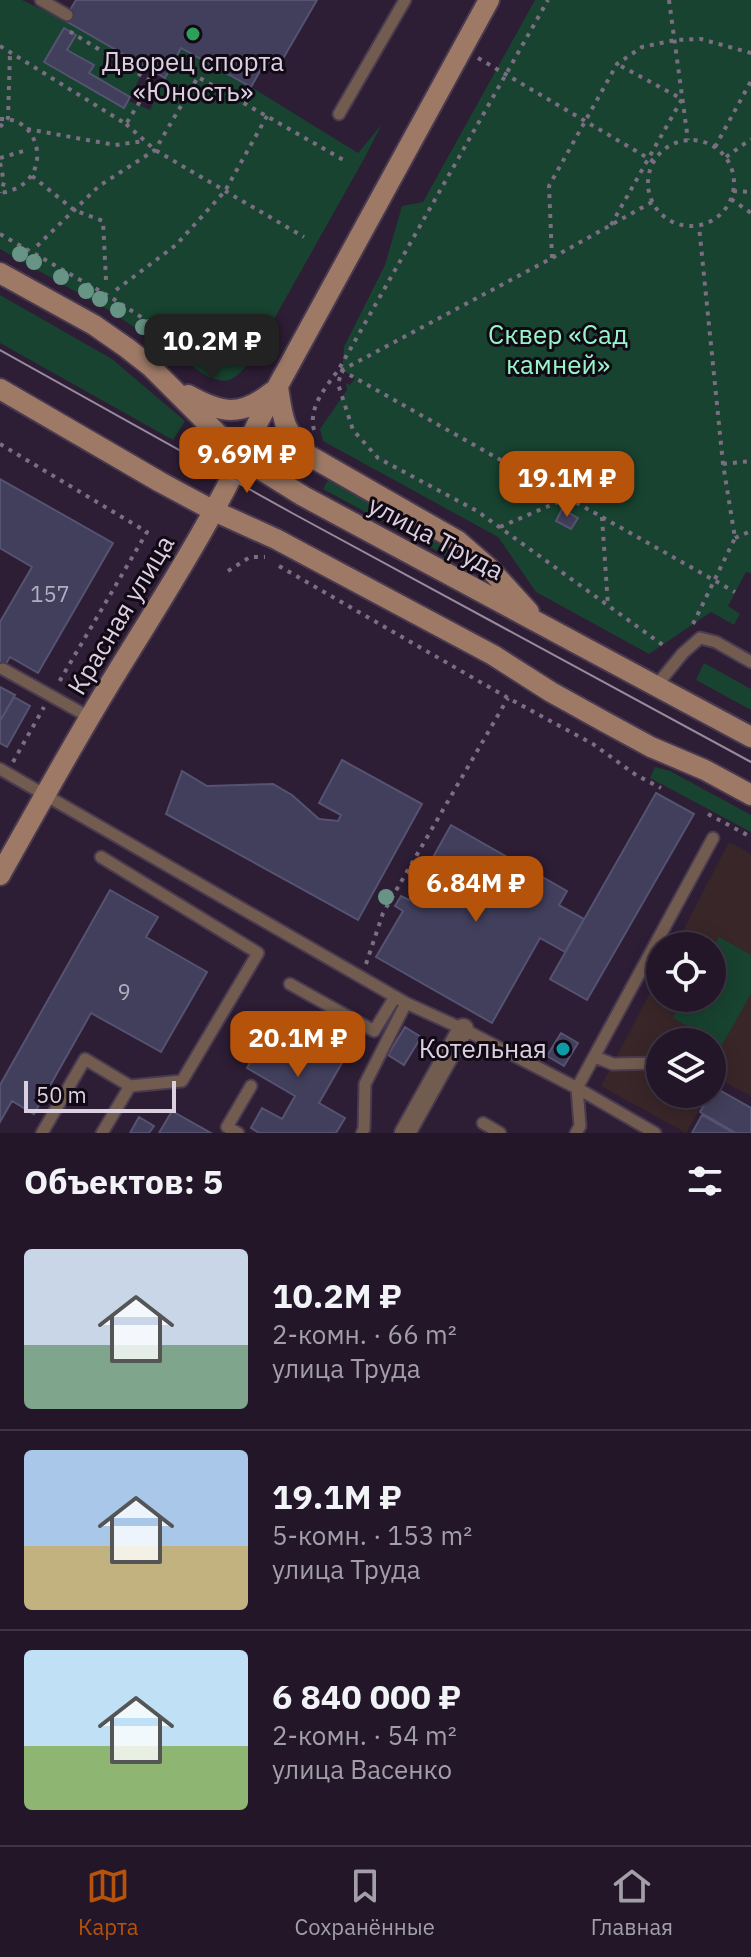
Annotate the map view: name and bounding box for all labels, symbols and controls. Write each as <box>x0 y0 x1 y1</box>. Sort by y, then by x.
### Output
marker: Дворец спорта «Юность» <box>184 25 202 43</box>
place label: Дворец спорта «Юность» <box>102 44 284 108</box>
pin: 10.2M ₽ <box>138 314 286 382</box>
park label: Сквер «Сад камней» <box>488 317 628 381</box>
text: 10.2M ₽ <box>162 323 262 357</box>
pin: 9.69M ₽ <box>173 427 321 495</box>
text: 9.69M ₽ <box>197 436 297 470</box>
pin: 19.1M ₽ <box>493 451 641 519</box>
text: 19.1M ₽ <box>517 460 617 494</box>
street label: улица Труда <box>363 487 510 587</box>
street label: Красная улица <box>59 528 181 701</box>
house number: 157 <box>30 579 70 608</box>
pin: 6.84M ₽ <box>402 856 550 924</box>
text: 6.84M ₽ <box>426 865 526 899</box>
map controls <box>646 932 726 1108</box>
button: locate <box>646 932 726 1012</box>
house number: 9 <box>117 977 131 1006</box>
pin: 20.1M ₽ <box>224 1011 372 1079</box>
text: 20.1M ₽ <box>248 1020 348 1054</box>
button: layers <box>646 1028 726 1108</box>
place label: Котельная <box>419 1031 547 1065</box>
marker: Котельная <box>554 1040 572 1058</box>
scale bar <box>24 1077 176 1113</box>
text: 50 m <box>36 1080 87 1109</box>
text: Объектов: 5 <box>24 1159 223 1203</box>
icon: filters <box>683 1159 727 1203</box>
text: 10.2M ₽ <box>272 1273 402 1317</box>
icon: home <box>88 1281 184 1377</box>
text: 2-комн. · 66 m² <box>272 1317 457 1351</box>
text: улица Труда <box>272 1351 421 1385</box>
text: 19.1M ₽ <box>272 1474 402 1518</box>
icon: home <box>88 1482 184 1578</box>
text: 5-комн. · 153 m² <box>272 1518 472 1552</box>
text: улица Труда <box>272 1552 421 1586</box>
text: 6 840 000 ₽ <box>272 1674 461 1718</box>
icon: home <box>88 1682 184 1778</box>
text: 2-комн. · 54 m² <box>272 1718 457 1752</box>
text: улица Васенко <box>272 1752 452 1786</box>
tab: Карта <box>78 1864 139 1941</box>
tab: Сохранённые <box>295 1864 435 1941</box>
tab: Главная <box>591 1864 673 1941</box>

